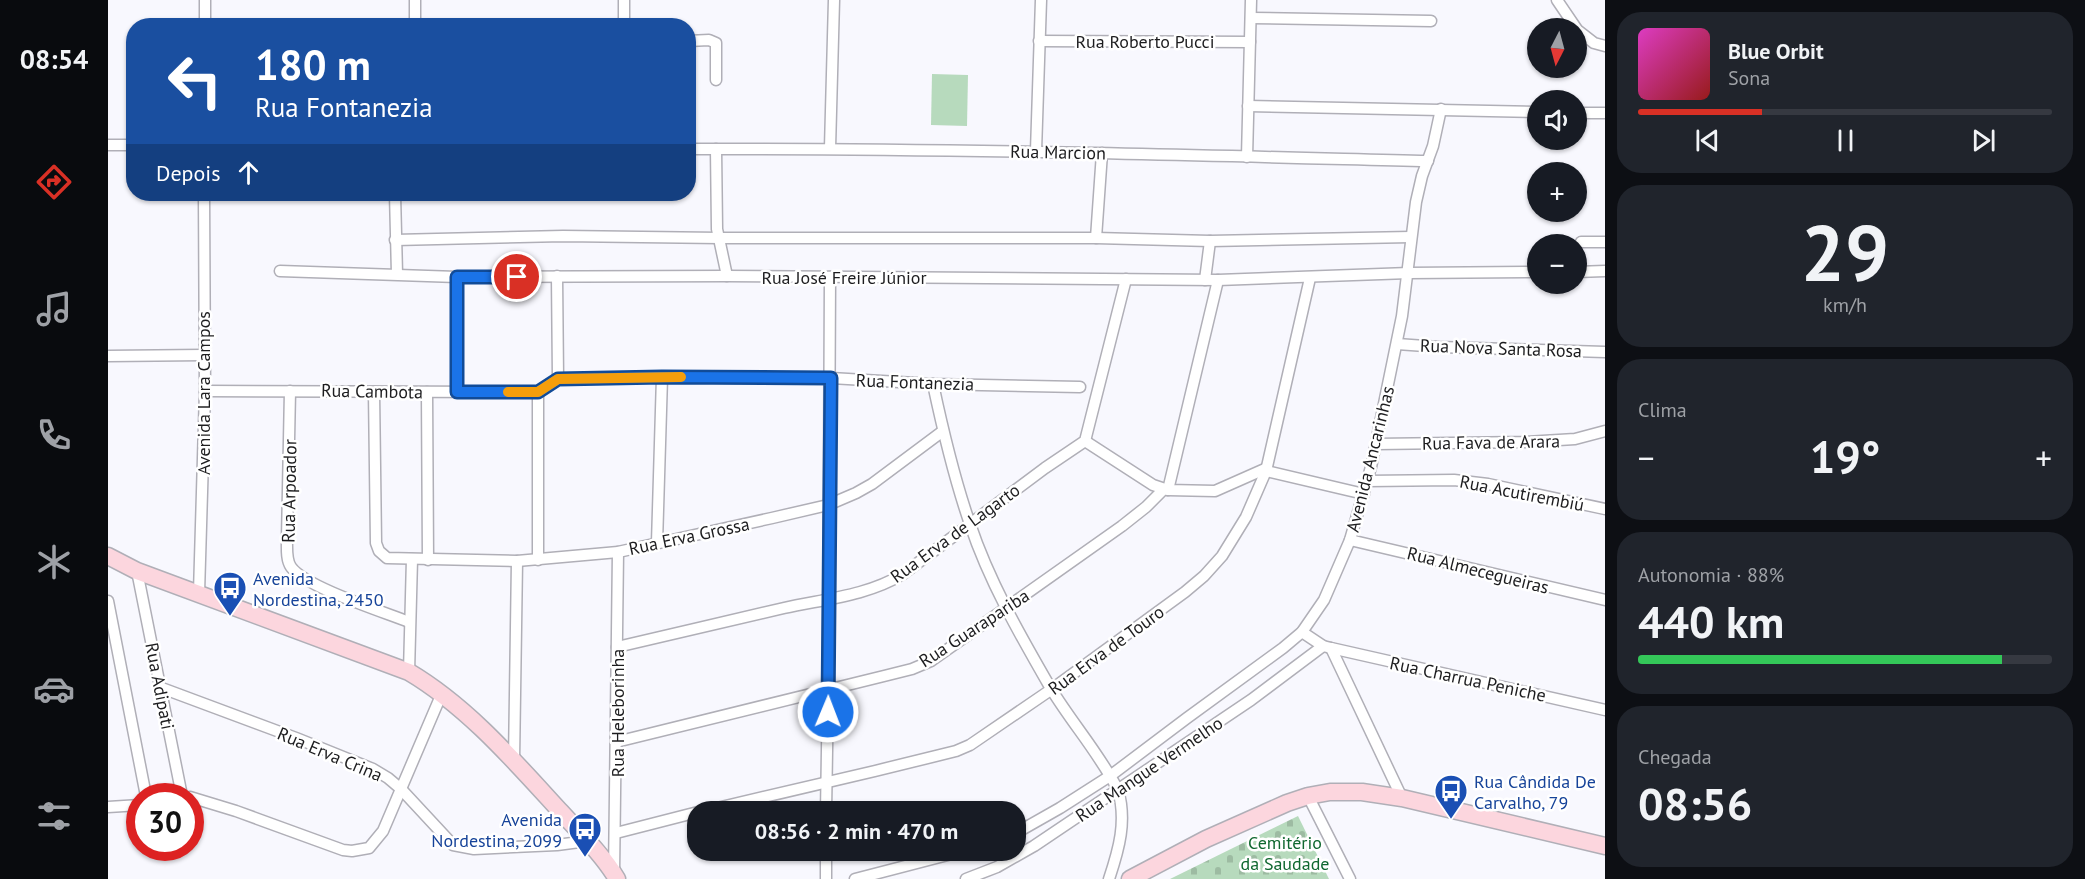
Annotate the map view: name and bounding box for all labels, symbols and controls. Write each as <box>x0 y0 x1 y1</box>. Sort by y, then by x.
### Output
north arrow <box>1527 18 1587 78</box>
map controls <box>1527 18 1587 294</box>
street label: Rua Roberto Pucci <box>1075 30 1215 53</box>
text: 180 m <box>255 37 371 92</box>
text: Blue Orbit <box>1728 37 1824 65</box>
text: 08:54 <box>20 42 88 76</box>
icon: left <box>156 42 234 120</box>
text: Sona <box>1728 65 1770 91</box>
text: Rua Fontanezia <box>255 90 433 124</box>
button: sound <box>1527 90 1587 150</box>
icon: previous <box>1691 124 1724 157</box>
icon: pause <box>1829 124 1862 157</box>
icon: next <box>1967 124 2000 157</box>
street label: Rua Marcion <box>1010 140 1106 164</box>
icon: ahead <box>232 156 265 189</box>
text: Depois <box>156 159 220 187</box>
icon: directions <box>33 161 75 203</box>
button: + <box>1527 162 1587 222</box>
text: 29 <box>1801 202 1889 303</box>
button: − <box>1527 234 1587 294</box>
pin <box>491 251 542 302</box>
icon: arrive <box>500 260 533 293</box>
street label: Rua José Freire Júnior <box>761 266 927 289</box>
icon: music <box>33 288 75 330</box>
text: km/h <box>1823 292 1867 318</box>
street label: Avenida Lara Campos <box>192 311 215 475</box>
street label: Rua Nova Santa Rosa <box>1420 334 1582 362</box>
street label: Rua Fontanezia <box>855 368 975 396</box>
street label: Rua Cambota <box>321 379 423 403</box>
street label: Avenida Ancarinhas <box>1341 384 1399 534</box>
text: Clima <box>1638 397 1687 423</box>
icon: phone <box>33 414 75 456</box>
text: 19° <box>1810 427 1880 485</box>
street label: Rua Fava de Arara <box>1422 429 1560 455</box>
text: − <box>1638 436 1655 479</box>
text: + <box>2035 436 2052 479</box>
street label: Rua Arpoador <box>277 439 301 543</box>
street label: Rua Acutirembiú <box>1458 470 1586 516</box>
street label: Rua Erva de Lagarto <box>886 478 1024 588</box>
street label: Rua Erva Grossa <box>626 512 752 560</box>
icon: climate <box>33 541 75 583</box>
street label: Rua Almecegueiras <box>1405 541 1551 599</box>
text: Autonomia · 88% <box>1638 562 1784 588</box>
place label: Avenida Nordestina, 2450 <box>253 567 384 611</box>
bus stop icon: Avenida Nordestina, 2450 <box>212 570 248 617</box>
street label: Rua Guarapariba <box>915 584 1033 672</box>
text: 440 km <box>1638 592 1784 650</box>
street label: Rua Erva de Touro <box>1043 600 1169 700</box>
street label: Rua Adipati <box>140 641 180 731</box>
street label: Rua Heleborinha <box>606 649 629 777</box>
street label: Rua Charrua Peniche <box>1388 651 1548 707</box>
icon: car <box>33 668 75 710</box>
position arrow <box>796 680 860 744</box>
street label: Rua Mangue Vermelho <box>1071 711 1227 827</box>
street label: Rua Erva Crina <box>274 722 386 786</box>
text: Chegada <box>1638 744 1712 770</box>
place label: Rua Cândida De Carvalho, 79 <box>1474 770 1596 814</box>
bus stop icon: Rua Cândida De Carvalho, 79 <box>1433 773 1469 820</box>
text: 08:56 <box>1638 774 1752 832</box>
speed limit sign: 30 <box>126 783 204 861</box>
icon: filters <box>33 795 75 837</box>
place label: Avenida Nordestina, 2099 <box>431 808 562 852</box>
bus stop icon: Avenida Nordestina, 2099 <box>567 811 603 858</box>
text: 08:56 · 2 min · 470 m <box>755 817 958 845</box>
park label: Cemitério da Saudade <box>1240 831 1330 875</box>

